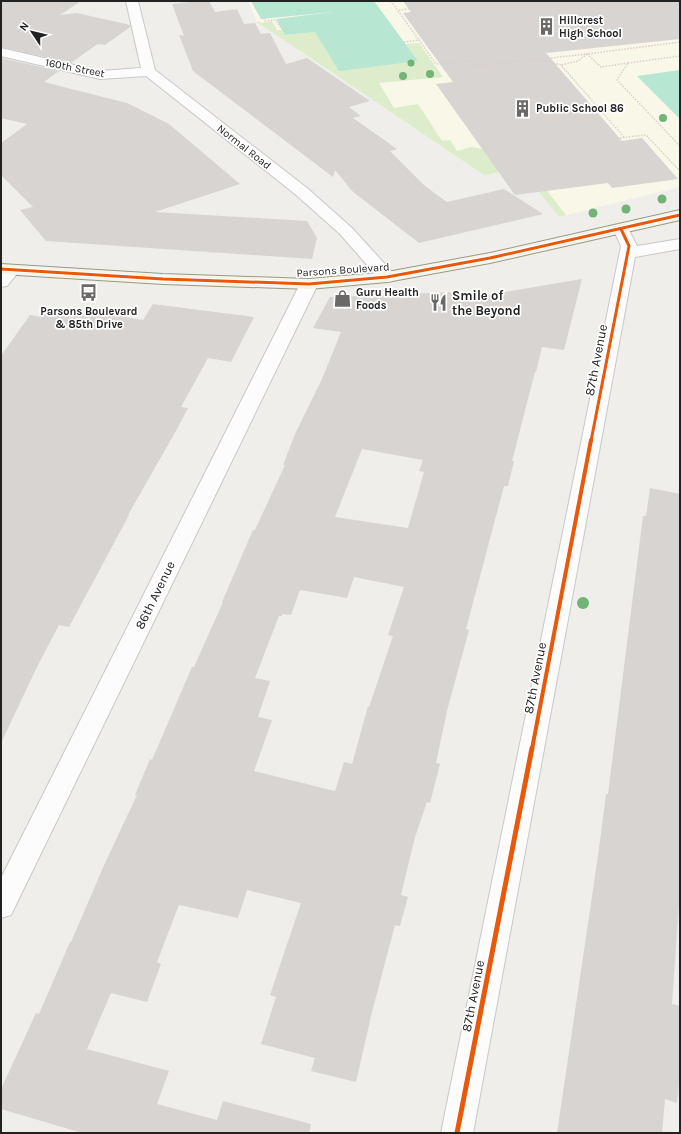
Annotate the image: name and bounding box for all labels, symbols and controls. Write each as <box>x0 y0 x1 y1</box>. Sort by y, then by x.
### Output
north arrow <box>12 12 52 52</box>
place label: Hillcrest High School <box>559 14 622 40</box>
building icon: Hillcrest High School <box>536 16 556 36</box>
text: N <box>17 20 32 34</box>
street label: 160th Street <box>44 56 106 80</box>
building icon: Public School 86 <box>513 98 533 118</box>
place label: Public School 86 <box>536 102 624 115</box>
street label: Normal Road <box>214 122 274 172</box>
street label: Parsons Boulevard <box>296 260 390 280</box>
bus stop icon: Parsons Boulevard & 85th Drive <box>79 283 99 303</box>
place label: Guru Health Foods <box>356 286 419 312</box>
shop icon: Guru Health Foods <box>333 288 353 308</box>
place label: Smile of the Beyond <box>452 288 521 318</box>
restaurant icon: Smile of the Beyond <box>429 292 449 312</box>
place label: Parsons Boulevard & 85th Drive <box>40 305 138 331</box>
street label: 87th Avenue <box>582 323 610 397</box>
street label: 86th Avenue <box>132 558 178 632</box>
street label: 87th Avenue <box>521 641 549 715</box>
street label: 87th Avenue <box>459 959 487 1033</box>

